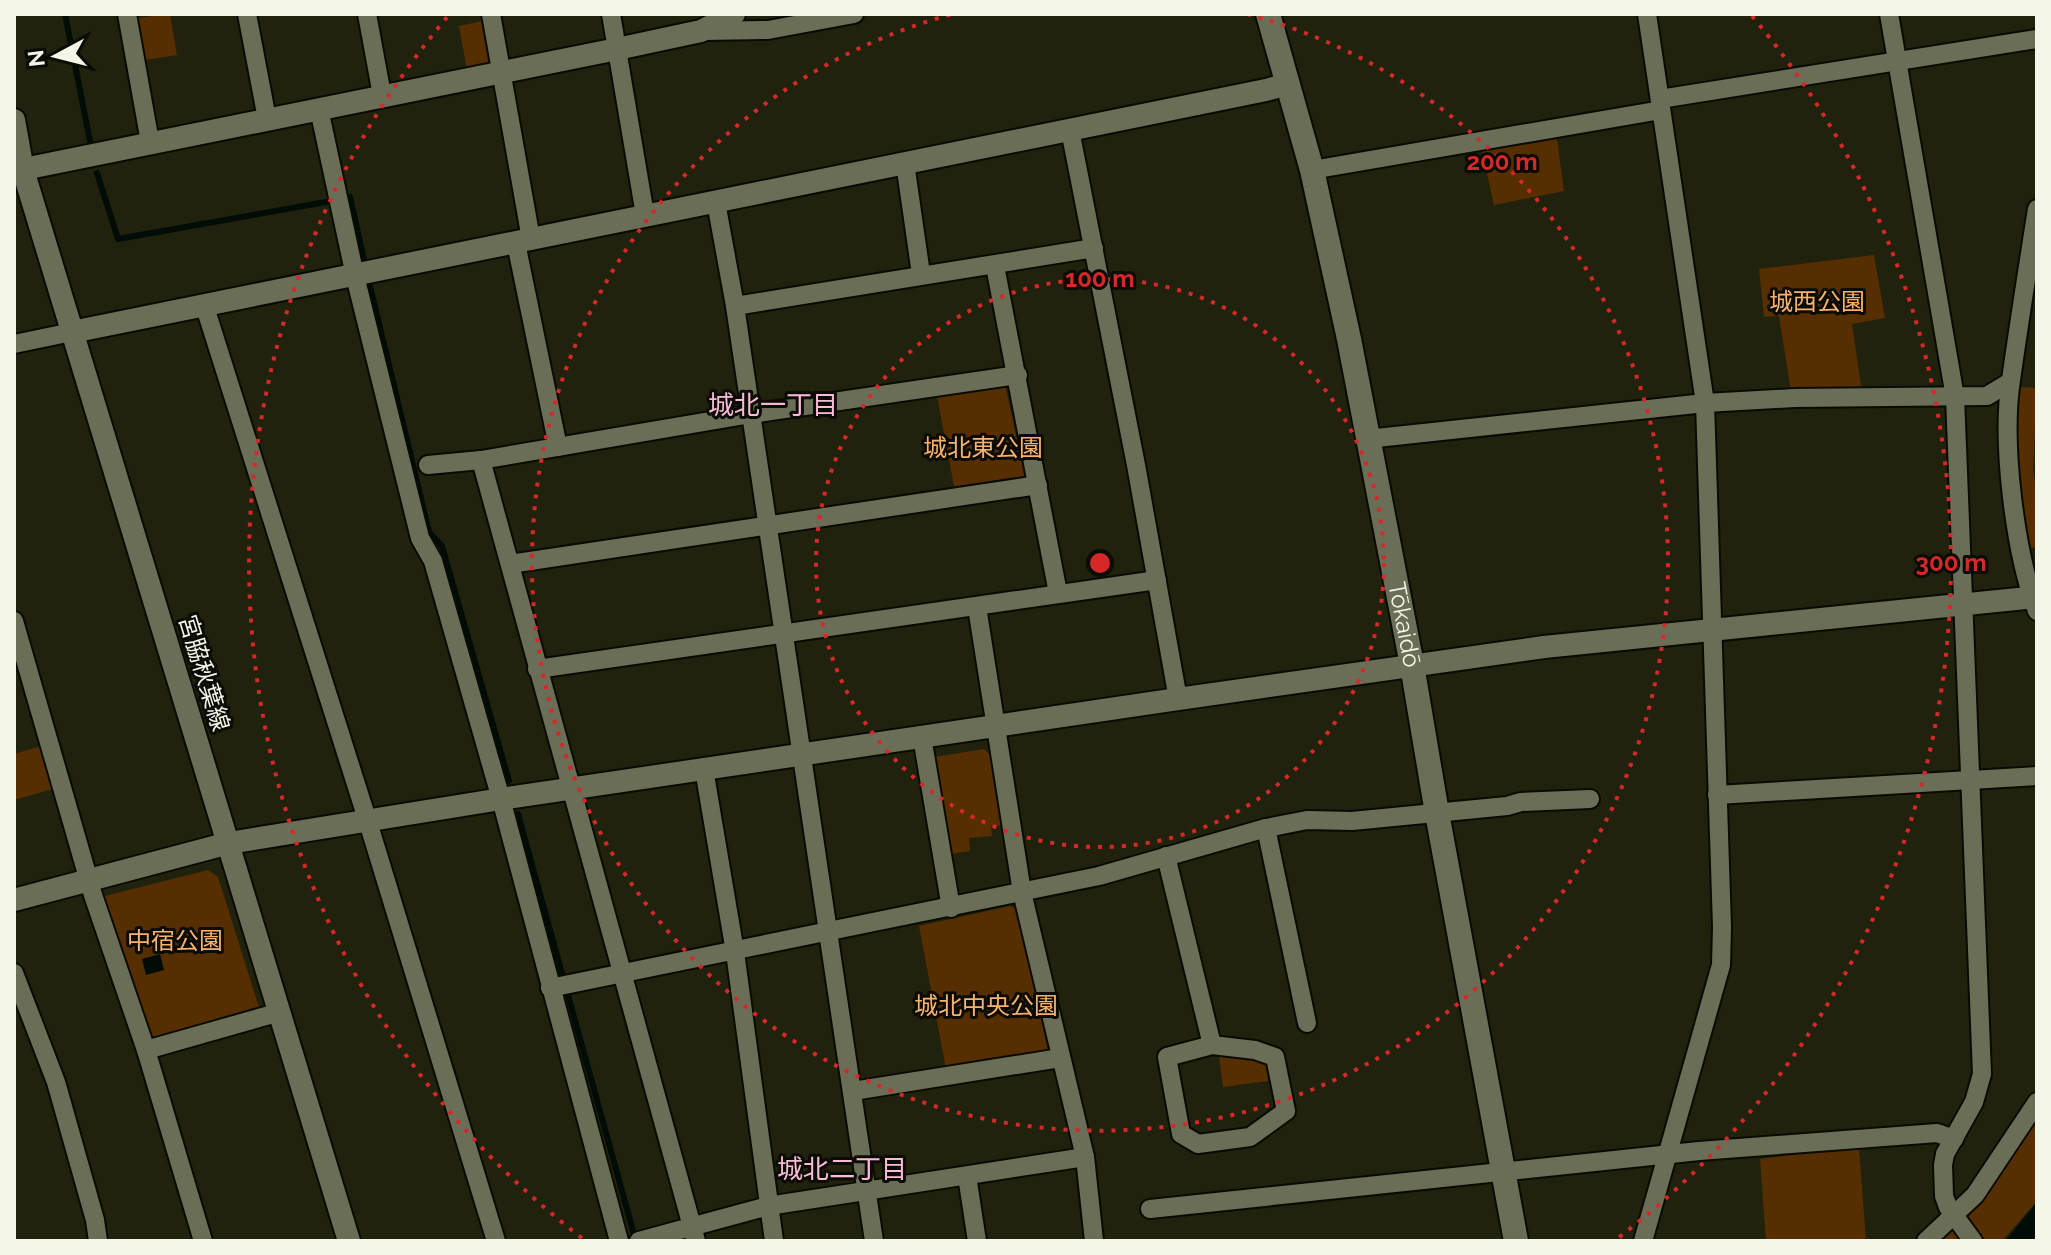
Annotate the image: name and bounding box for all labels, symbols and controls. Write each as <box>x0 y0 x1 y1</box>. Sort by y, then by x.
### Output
north arrow <box>16 16 96 96</box>
text: N <box>22 49 50 68</box>
text: 200 m <box>1466 147 1538 176</box>
text: 100 m <box>1065 264 1135 293</box>
park label: 城西公園 <box>1769 287 1865 316</box>
district label: 城北一丁目 <box>708 390 838 420</box>
park label: 城北東公園 <box>923 433 1043 462</box>
text: 300 m <box>1916 548 1986 577</box>
centre of rings <box>1086 549 1114 577</box>
street label: Tōkaidō <box>1382 579 1427 670</box>
street label: 宮脇秋葉線 <box>173 611 236 734</box>
park label: 中宿公園 <box>127 926 223 955</box>
park label: 城北中央公園 <box>914 991 1058 1020</box>
district label: 城北二丁目 <box>777 1154 907 1184</box>

